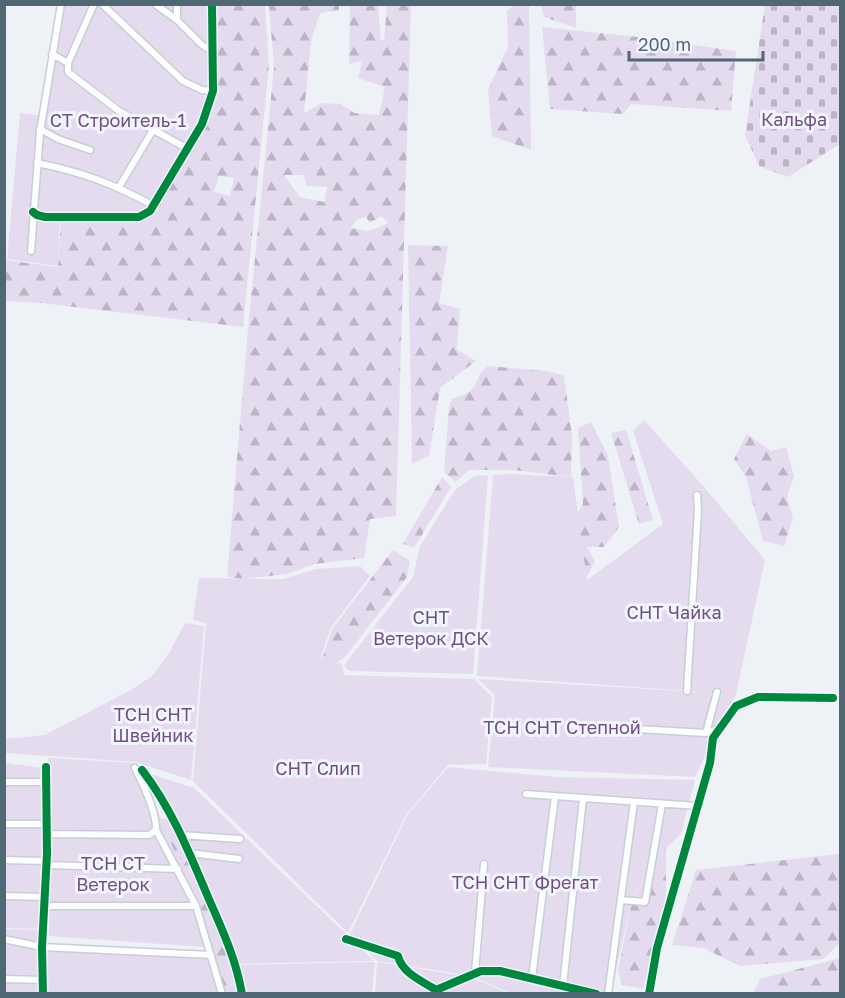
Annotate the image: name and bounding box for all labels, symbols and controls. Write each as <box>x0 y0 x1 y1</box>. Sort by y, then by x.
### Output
scale bar <box>629 24 762 62</box>
text: 200 m <box>638 33 691 55</box>
park label: Кальфа <box>761 108 827 130</box>
park label: СТ Строитель-1 <box>50 109 186 131</box>
park label: СНТ Чайка <box>626 601 722 623</box>
park label: СНТ Ветерок ДСК <box>373 606 489 649</box>
park label: ТСН СНТ Швейник <box>112 703 194 746</box>
park label: ТСН СНТ Степной <box>483 716 641 738</box>
park label: СНТ Слип <box>275 757 361 779</box>
park label: ТСН СТ Ветерок <box>76 852 150 895</box>
park label: ТСН СНТ Фрегат <box>452 871 598 893</box>

